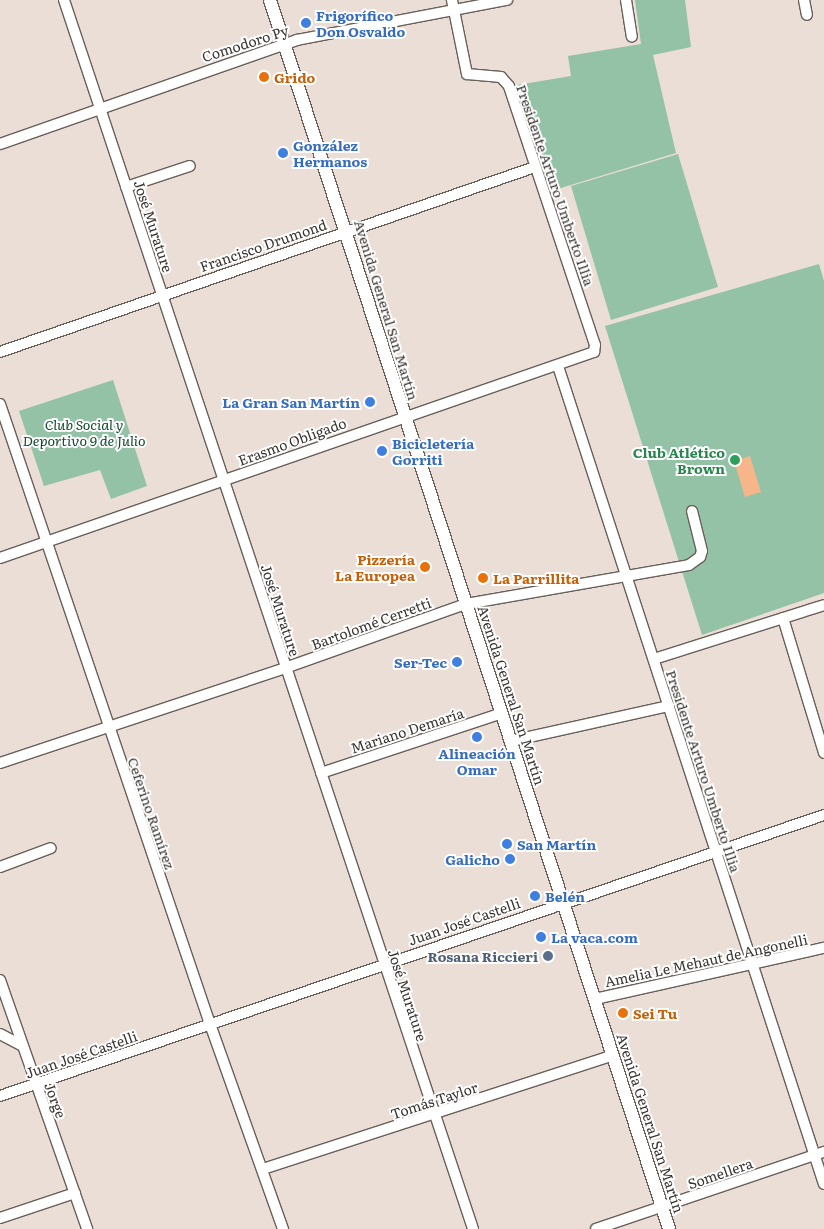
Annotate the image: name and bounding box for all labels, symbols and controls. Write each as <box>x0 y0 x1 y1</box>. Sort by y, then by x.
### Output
place label: Frigorífico Don Osvaldo <box>316 7 405 40</box>
marker: Frigorífico Don Osvaldo <box>300 17 312 29</box>
street label: Comodoro Py <box>200 21 290 65</box>
place label: Grido <box>274 69 315 85</box>
marker: Grido <box>258 71 270 83</box>
street label: Presidente Arturo Umberto Illia <box>514 82 598 288</box>
place label: González Hermanos <box>293 137 367 170</box>
marker: González Hermanos <box>277 147 289 159</box>
street label: José Murature <box>131 178 177 274</box>
street label: Francisco Drumond <box>197 215 329 275</box>
street label: Avenida General San Martín <box>352 218 422 402</box>
place label: La Gran San Martín <box>222 394 360 410</box>
marker: La Gran San Martín <box>364 396 376 408</box>
street label: Erasmo Obligado <box>236 414 348 468</box>
park label: Club Social y Deportivo 9 de Julio <box>22 416 146 448</box>
place label: Bicicletería Gorriti <box>392 435 474 468</box>
place label: Club Atlético Brown <box>633 444 725 477</box>
marker: Bicicletería Gorriti <box>376 445 388 457</box>
marker: Club Atlético Brown <box>729 454 741 466</box>
place label: Pizzería La Europea <box>335 551 415 584</box>
marker: Pizzería La Europea <box>419 561 431 573</box>
street label: José Murature <box>258 562 304 658</box>
place label: La Parrillita <box>493 570 579 586</box>
marker: La Parrillita <box>477 572 489 584</box>
street label: Bartolomé Cerretti <box>309 594 433 652</box>
street label: Avenida General San Martín <box>475 603 549 787</box>
place label: Ser-Tec <box>394 654 447 670</box>
marker: Ser-Tec <box>451 656 463 668</box>
street label: Presidente Arturo Umberto Illia <box>663 668 745 874</box>
street label: Mariano Demaría <box>348 704 466 756</box>
marker: Alineación Omar <box>471 731 483 743</box>
place label: Alineación Omar <box>438 745 516 778</box>
street label: Ceferino Ramírez <box>125 755 179 871</box>
place label: San Martín <box>517 836 596 852</box>
marker: San Martín <box>501 838 513 850</box>
place label: Galicho <box>445 851 500 867</box>
marker: Galicho <box>504 853 516 865</box>
place label: Belén <box>545 888 585 904</box>
marker: Belén <box>529 890 541 902</box>
street label: Juan José Castelli <box>406 894 522 948</box>
place label: La vaca.com <box>551 929 638 945</box>
street label: Amelia Le Mehaut de Angonelli <box>603 930 809 990</box>
marker: La vaca.com <box>535 931 547 943</box>
street label: José Murature <box>385 947 431 1043</box>
place label: Rosana Riccieri <box>428 948 538 964</box>
marker: Rosana Riccieri <box>542 950 554 962</box>
place label: Sei Tu <box>633 1005 677 1021</box>
marker: Sei Tu <box>617 1007 629 1019</box>
street label: Juan José Castelli <box>23 1027 139 1081</box>
street label: Avenida General San Martín <box>614 1031 688 1215</box>
street label: Tomás Taylor <box>388 1078 480 1122</box>
street label: Jorge <box>42 1080 70 1120</box>
street label: Somellera <box>685 1154 755 1192</box>

